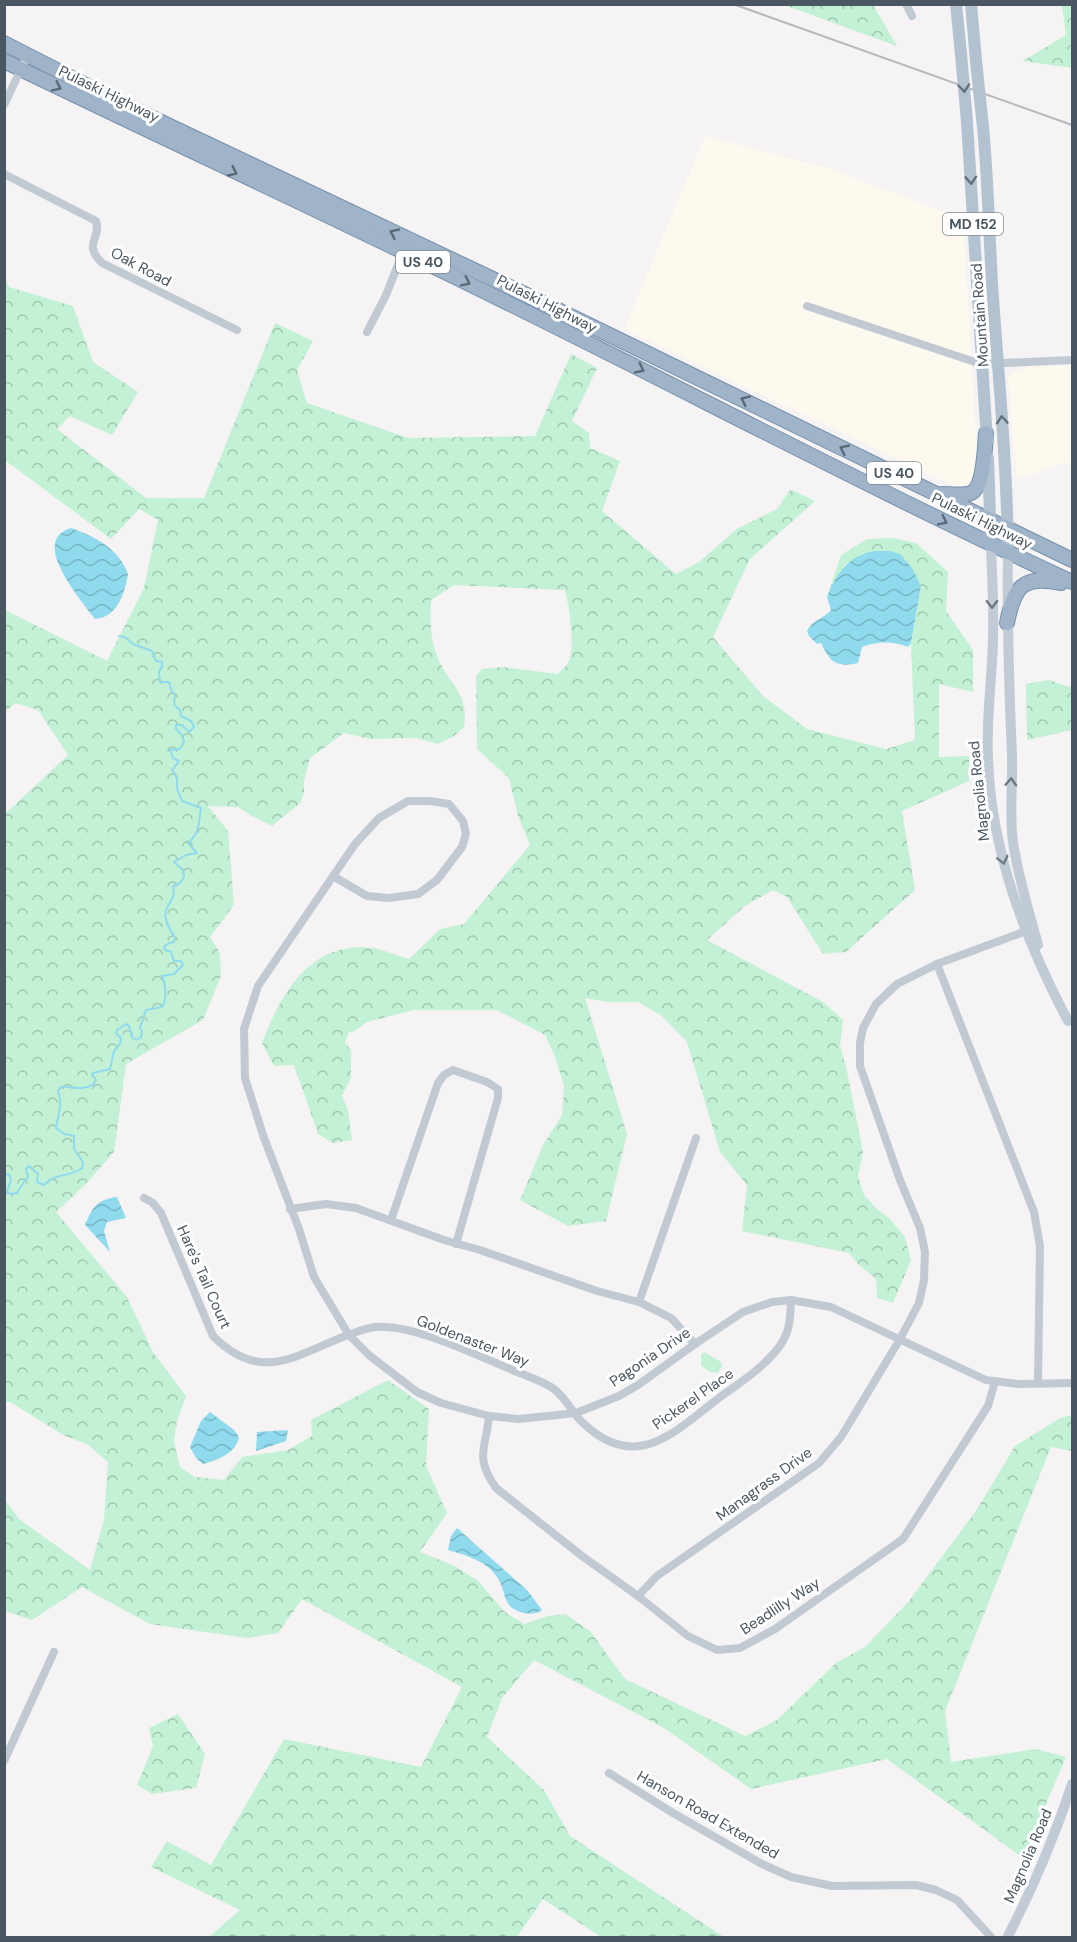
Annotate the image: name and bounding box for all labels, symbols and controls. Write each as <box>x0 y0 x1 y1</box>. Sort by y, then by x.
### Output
street label: Pulaski Highway <box>55 61 163 127</box>
one-way arrow <box>51 80 61 91</box>
one-way arrow <box>957 83 970 92</box>
one-way arrow <box>226 164 237 176</box>
one-way arrow <box>965 176 978 185</box>
road number: MD 152 <box>943 213 1003 235</box>
one-way arrow <box>390 229 401 241</box>
street label: Oak Road <box>107 243 175 291</box>
road number: US 40 <box>396 251 450 273</box>
street label: Mountain Road <box>966 262 994 368</box>
street label: Pulaski Highway <box>494 270 601 338</box>
one-way arrow <box>459 275 470 287</box>
one-way arrow <box>634 362 645 374</box>
one-way arrow <box>740 396 751 408</box>
one-way arrow <box>996 415 1009 424</box>
one-way arrow <box>839 444 850 456</box>
road number: US 40 <box>867 462 921 484</box>
street label: Pulaski Highway <box>928 488 1036 554</box>
one-way arrow <box>936 514 947 526</box>
one-way arrow <box>986 599 999 608</box>
street label: Magnolia Road <box>964 740 994 842</box>
one-way arrow <box>1004 778 1017 787</box>
one-way arrow <box>996 854 1008 865</box>
street label: Hare's Tail Court <box>172 1222 236 1332</box>
street label: Goldenaster Way <box>414 1310 533 1372</box>
street label: Pagonia Drive <box>606 1323 694 1391</box>
street label: Pickerel Place <box>648 1364 738 1434</box>
street label: Managrass Drive <box>712 1442 816 1526</box>
street label: Beadlilly Way <box>736 1572 824 1639</box>
street label: Hanson Road Extended <box>633 1766 783 1864</box>
street label: Magnolia Road <box>999 1806 1057 1906</box>

